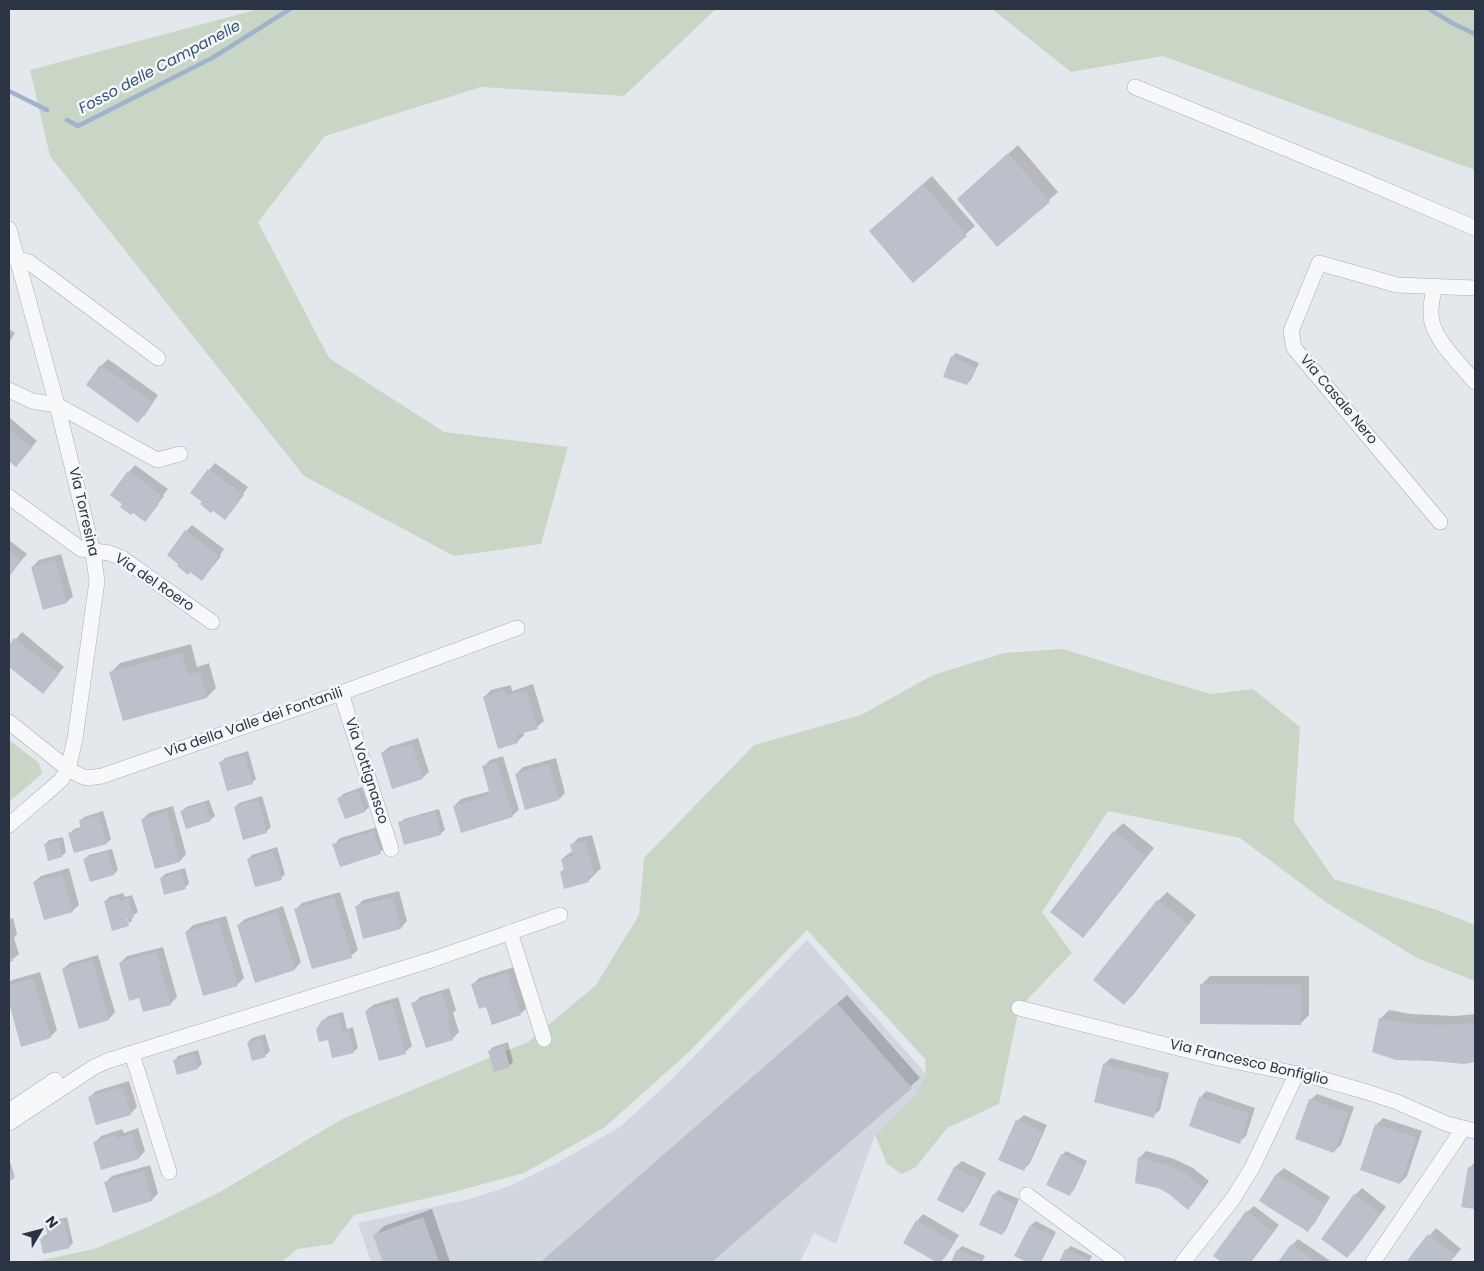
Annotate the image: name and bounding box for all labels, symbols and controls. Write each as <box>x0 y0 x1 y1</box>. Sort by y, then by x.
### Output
water label: Fosso delle Campanelle <box>76 18 244 118</box>
street label: Via Casale Nero <box>1296 352 1380 448</box>
street label: Via Torresina <box>65 466 101 558</box>
street label: Via del Roero <box>111 550 197 616</box>
street label: Via della Valle dei Fontanili <box>163 685 345 761</box>
street label: Via Vottignasco <box>341 716 391 826</box>
street label: Via Francesco Bonfiglio <box>1168 1037 1330 1089</box>
north arrow <box>15 1206 65 1256</box>
text: N <box>41 1212 63 1232</box>

